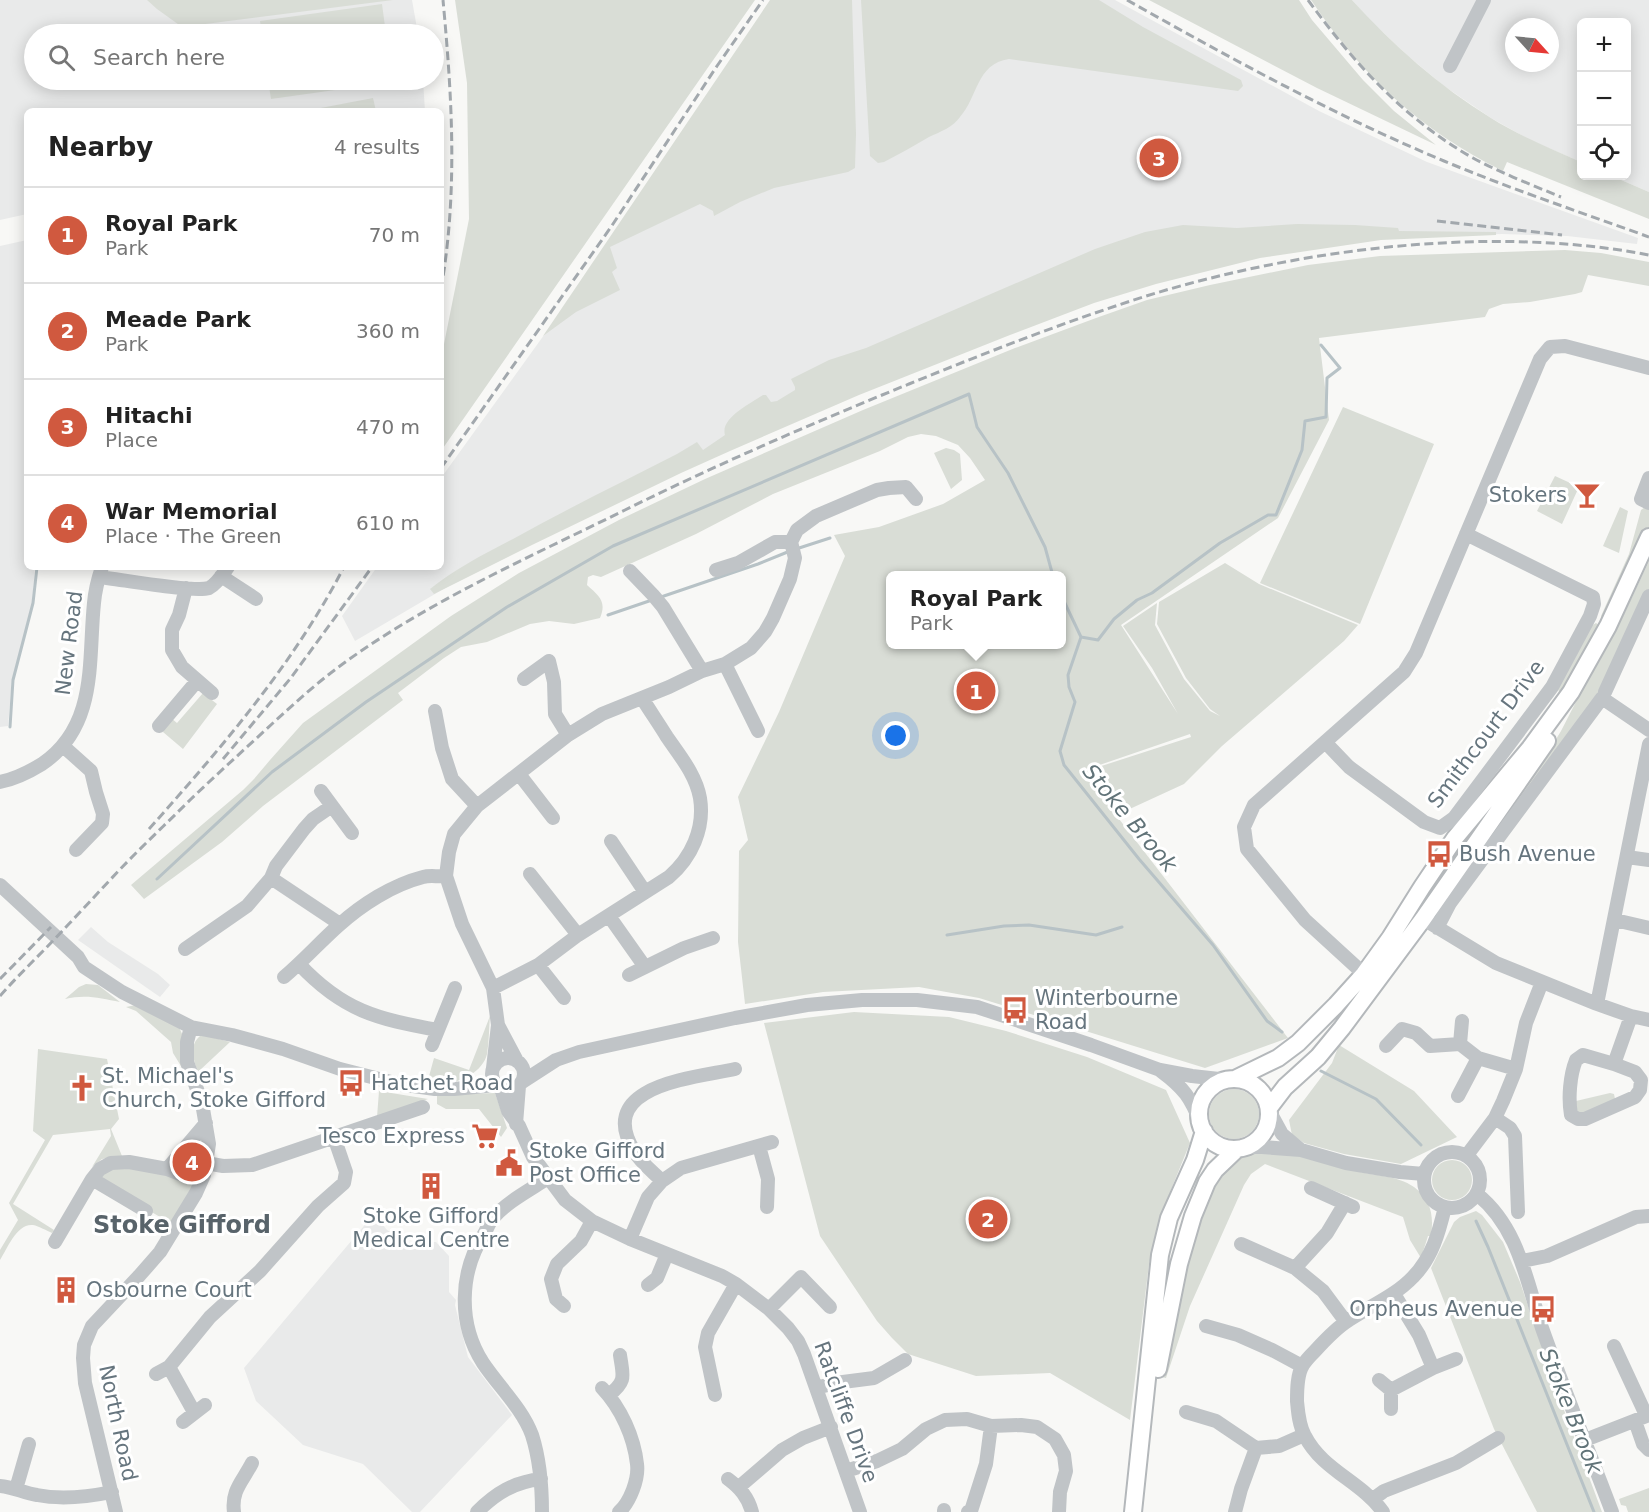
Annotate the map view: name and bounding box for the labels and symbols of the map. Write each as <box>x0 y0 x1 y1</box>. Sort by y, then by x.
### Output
north arrow <box>1505 18 1559 72</box>
pin: 3 <box>1140 136 1178 180</box>
bar icon: Stokers <box>1572 480 1602 510</box>
place label: Stokers <box>1489 483 1567 507</box>
street label: New Road <box>51 589 87 697</box>
street label: Smithcourt Drive <box>1423 656 1549 812</box>
pin: 1 <box>956 668 996 714</box>
your location <box>881 721 910 750</box>
water label: Stoke Brook <box>1078 759 1183 878</box>
bus stop icon: Bush Avenue <box>1424 839 1454 869</box>
place label: Bush Avenue <box>1459 842 1596 866</box>
place label: Winterbourne Road <box>1035 986 1178 1034</box>
bus stop icon: Winterbourne Road <box>1000 995 1030 1025</box>
place label: St. Michael's Church, Stoke Gifford <box>102 1064 326 1112</box>
bus stop icon: Hatchet Road <box>336 1068 366 1098</box>
place label: Hatchet Road <box>371 1071 513 1095</box>
church icon: St. Michael's Church, Stoke Gifford <box>67 1073 97 1103</box>
supermarket icon: Tesco Express <box>470 1121 500 1151</box>
place label: Tesco Express <box>318 1124 465 1148</box>
place label: Stoke Gifford Post Office <box>529 1139 665 1187</box>
pin: 4 <box>172 1140 212 1184</box>
public building icon: Stoke Gifford Post Office <box>494 1148 524 1178</box>
building icon: Stoke Gifford Medical Centre <box>416 1171 446 1201</box>
pin: 2 <box>968 1196 1008 1242</box>
place label: Stoke Gifford Medical Centre <box>352 1204 510 1252</box>
district label: Stoke Gifford <box>93 1211 271 1239</box>
building icon: Osbourne Court <box>51 1275 81 1305</box>
place label: Osbourne Court <box>86 1278 252 1302</box>
bus stop icon: Orpheus Avenue <box>1528 1294 1558 1324</box>
place label: Orpheus Avenue <box>1349 1297 1523 1321</box>
street label: Ratcliffe Drive <box>809 1338 883 1486</box>
water label: Stoke Brook <box>1534 1345 1608 1479</box>
street label: North Road <box>94 1363 142 1483</box>

